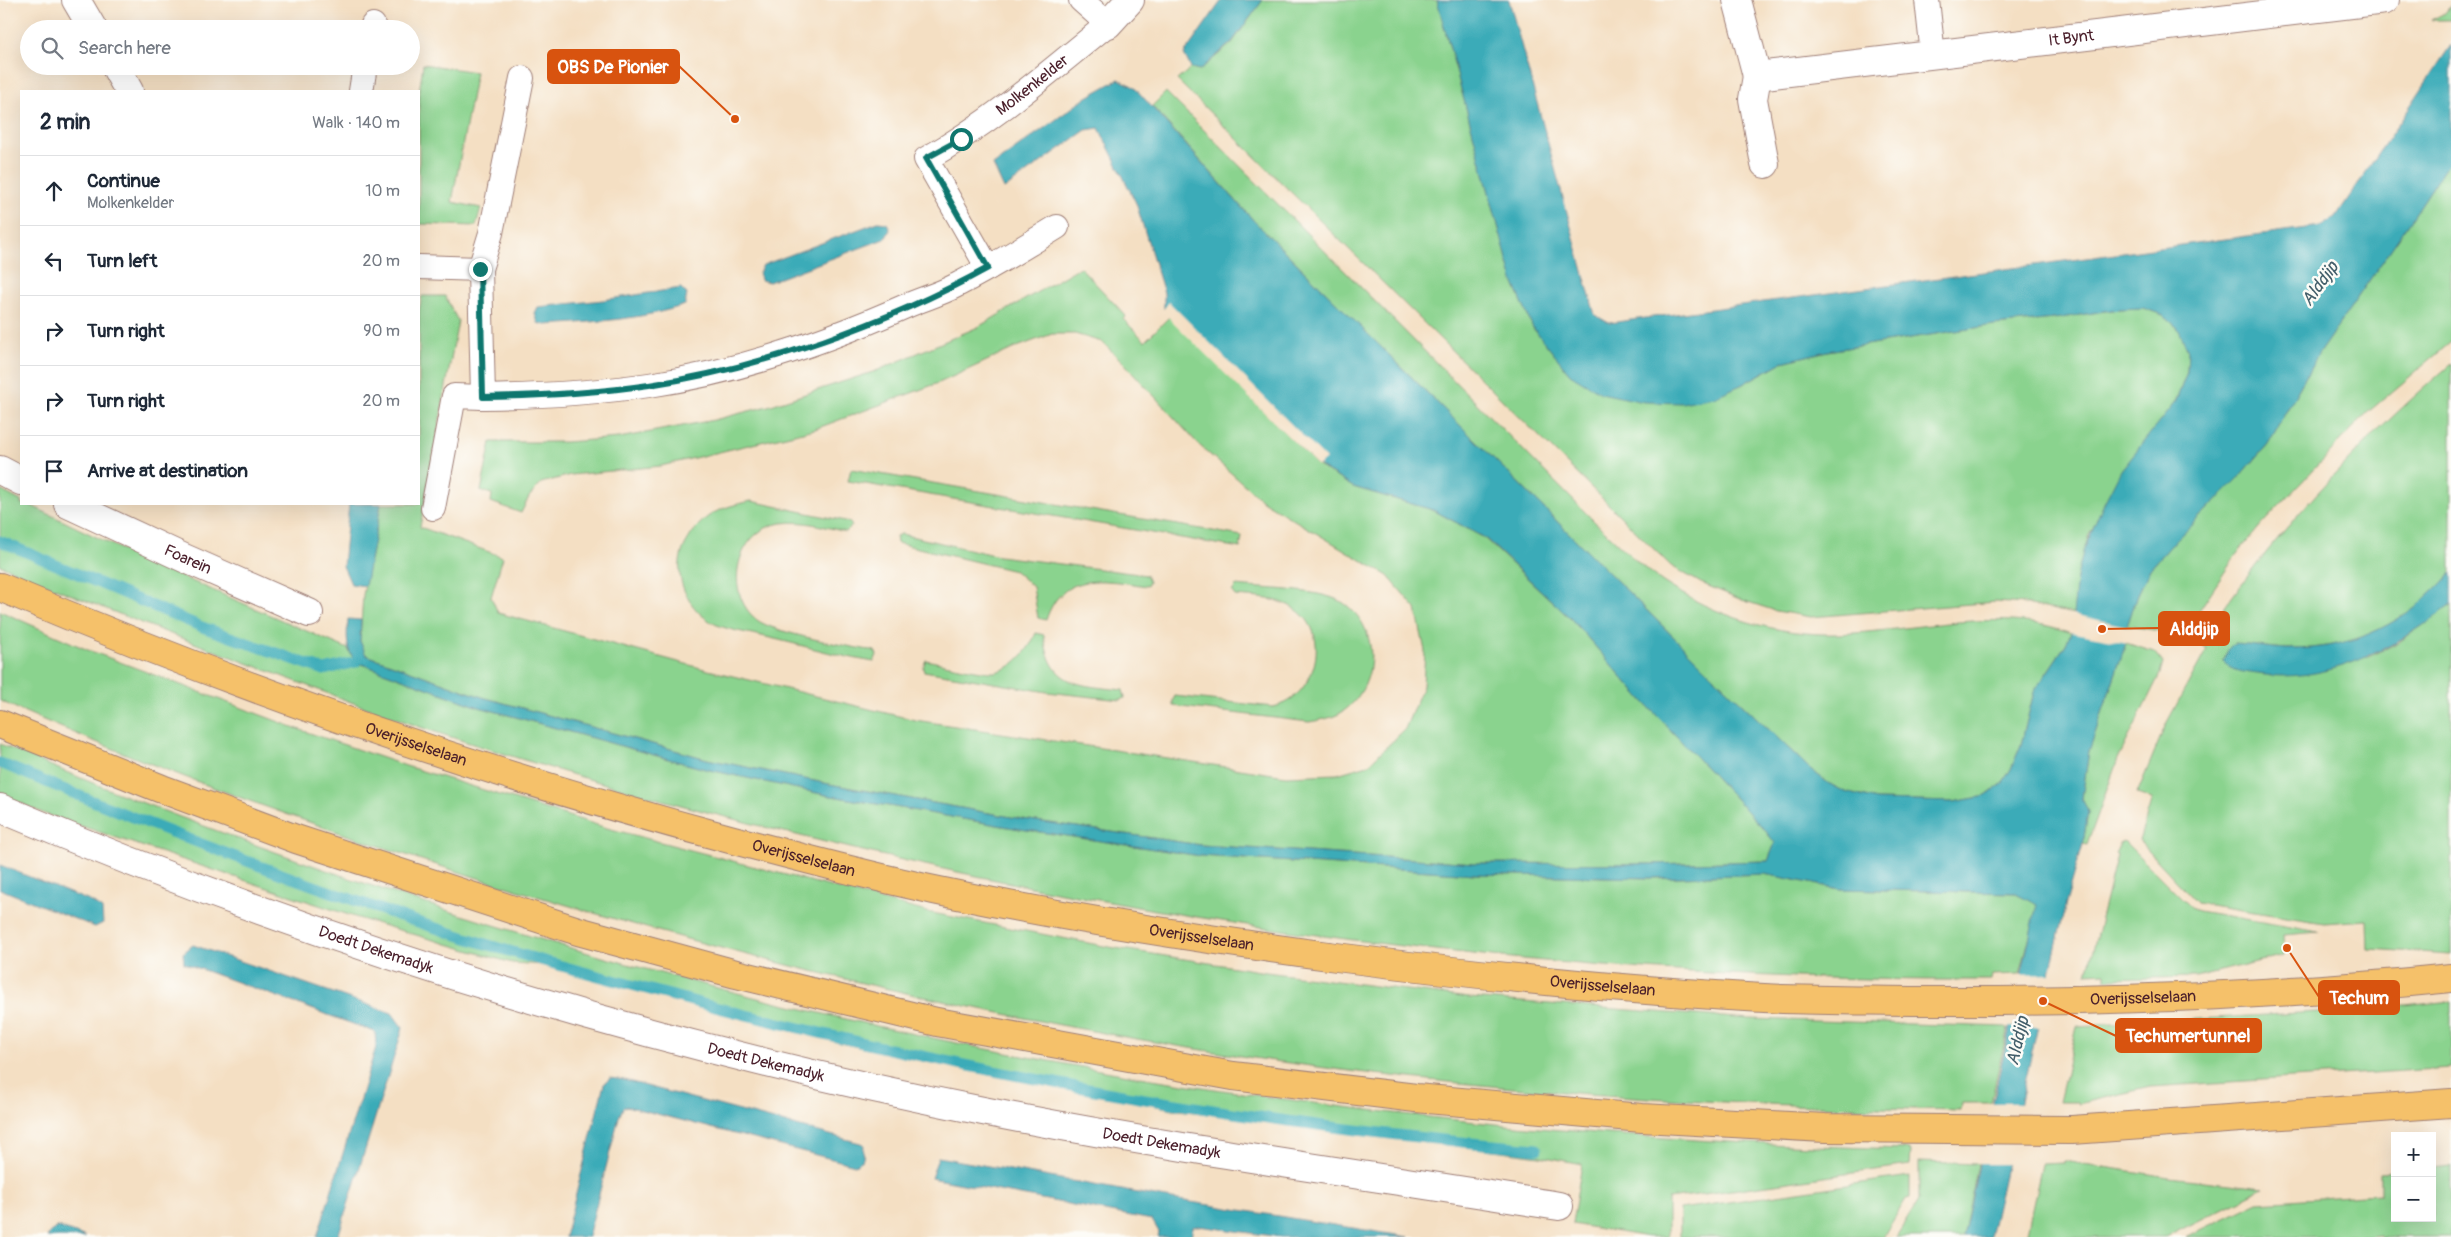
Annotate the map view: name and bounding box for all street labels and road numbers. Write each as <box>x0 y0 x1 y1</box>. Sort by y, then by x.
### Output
street label: It Bynt <box>2047 25 2096 51</box>
street label: Molkenkelder <box>992 50 1073 120</box>
street label: Foarein <box>161 540 215 579</box>
street label: Overijsselselaan <box>362 718 470 771</box>
street label: Overijsselselaan <box>750 835 857 881</box>
street label: Overijsselselaan <box>1147 920 1255 956</box>
street label: Doedt Dekemadyk <box>316 921 436 978</box>
street label: Overijsselselaan <box>1549 971 1656 1001</box>
street label: Overijsselselaan <box>2090 986 2197 1010</box>
street label: Doedt Dekemadyk <box>705 1038 827 1086</box>
street label: Doedt Dekemadyk <box>1101 1124 1223 1163</box>

